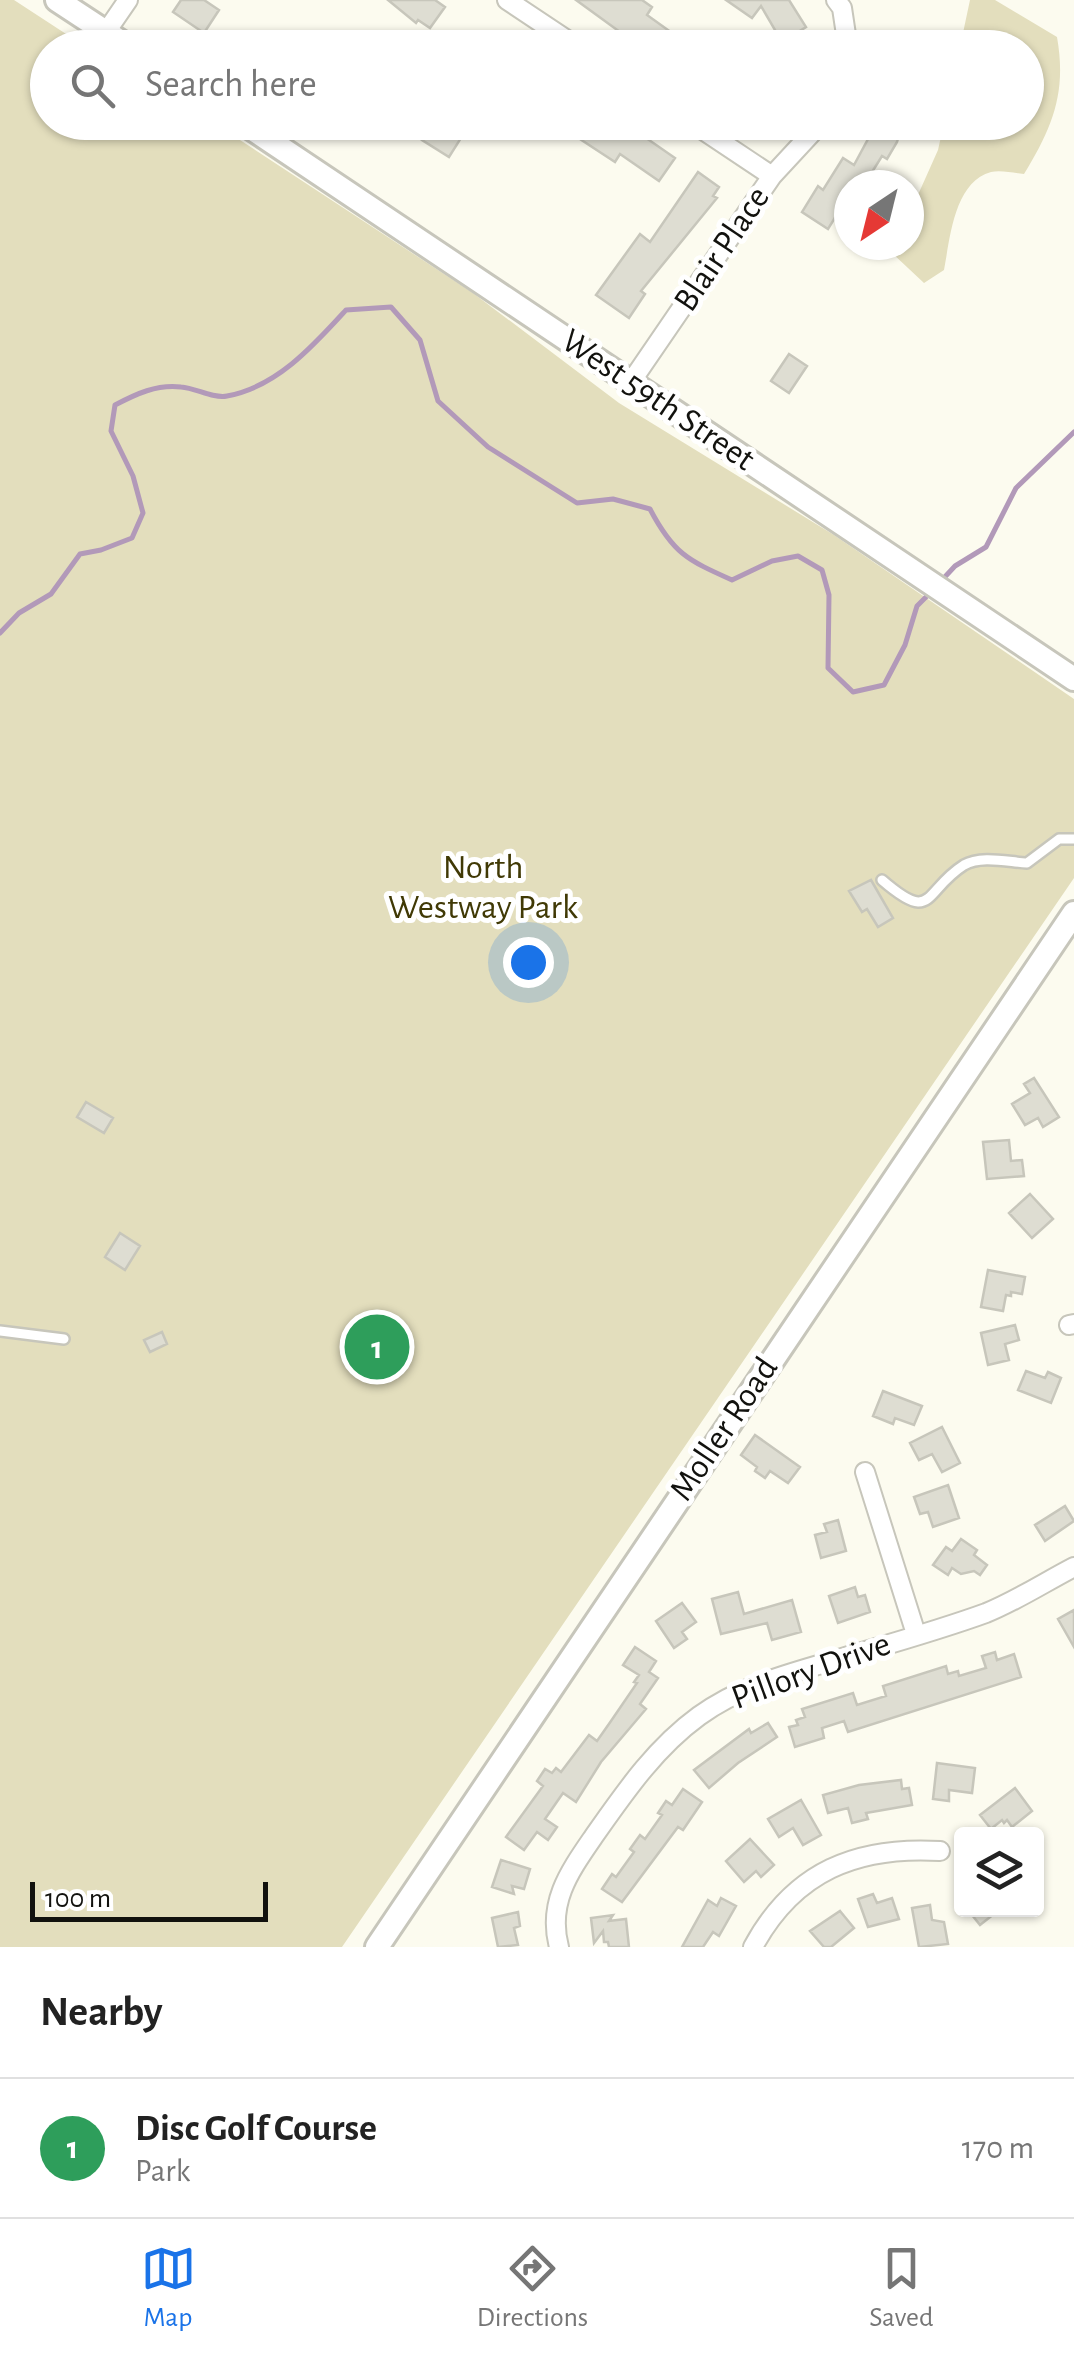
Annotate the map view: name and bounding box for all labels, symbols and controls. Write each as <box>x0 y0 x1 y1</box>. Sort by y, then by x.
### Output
search box <box>30 30 1044 140</box>
icon: search <box>65 58 120 113</box>
text: Search here <box>145 66 317 104</box>
north arrow <box>834 170 924 260</box>
street label: Blair Place <box>668 180 776 318</box>
street label: West 59th Street <box>555 323 761 477</box>
park label: North Westway Park <box>388 850 578 925</box>
your location <box>503 937 554 988</box>
pin: 1 <box>344 1310 410 1384</box>
street label: Moller Road <box>664 1351 784 1507</box>
street label: Pillory Drive <box>727 1626 895 1716</box>
map controls <box>954 1827 1044 1917</box>
button: layers <box>954 1827 1044 1917</box>
scale bar <box>30 1877 268 1922</box>
text: 100 m <box>45 1885 111 1913</box>
text: Nearby <box>40 1991 163 2033</box>
text: Disc Golf Course <box>135 2110 377 2148</box>
text: 1 <box>67 2132 78 2164</box>
text: 170 m <box>962 2132 1034 2164</box>
text: Park <box>135 2155 190 2187</box>
tab: Map <box>141 2241 196 2335</box>
tab: Directions <box>477 2241 588 2335</box>
tab: Saved <box>869 2241 933 2335</box>

